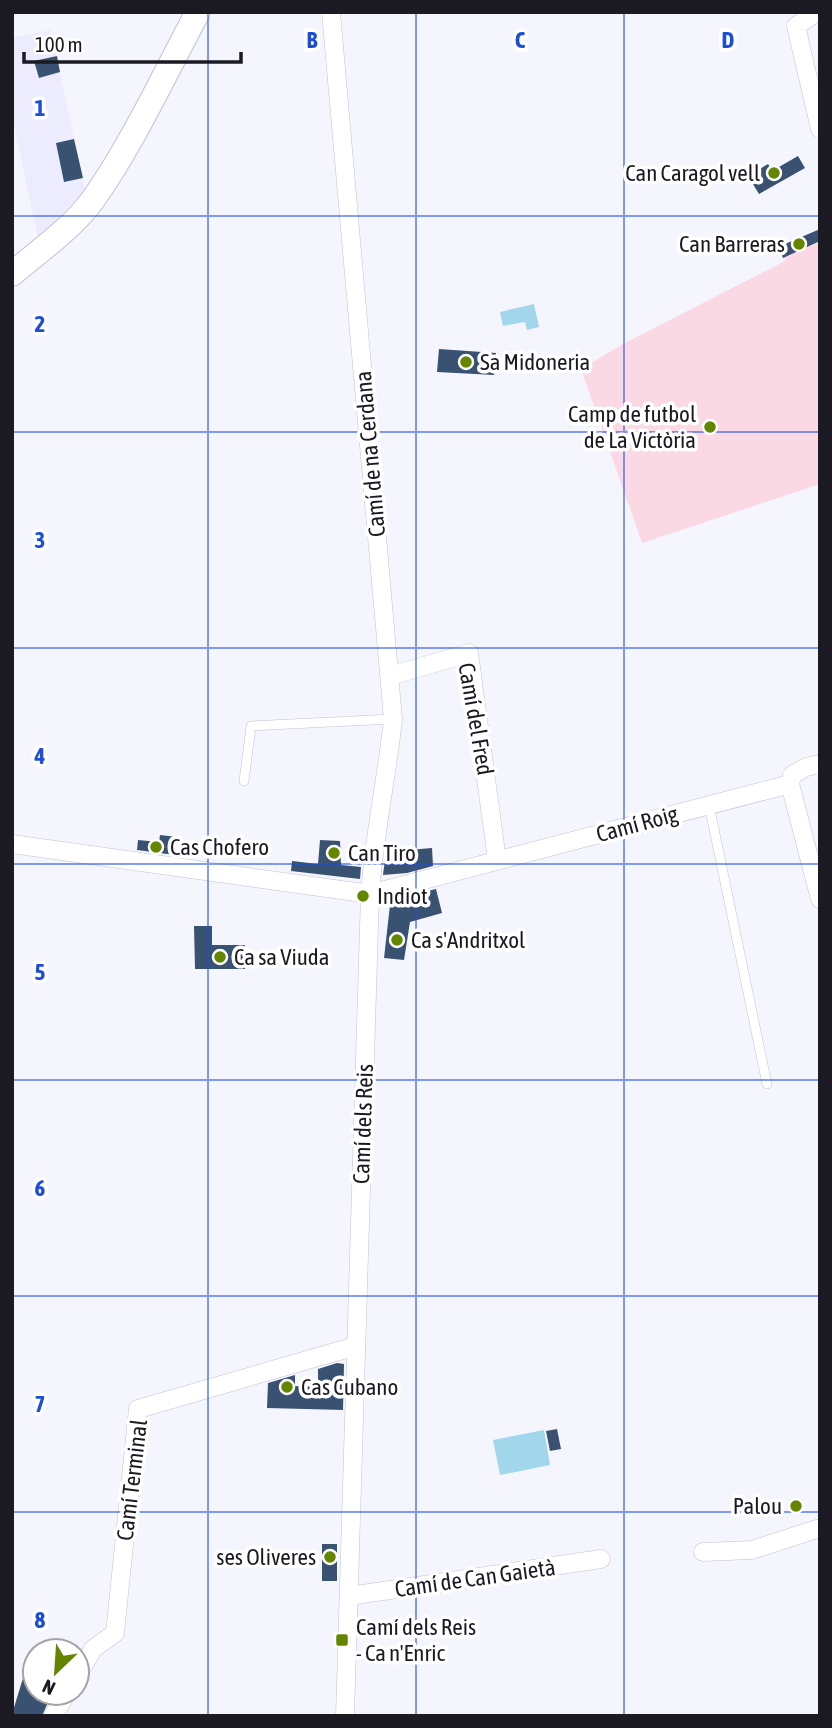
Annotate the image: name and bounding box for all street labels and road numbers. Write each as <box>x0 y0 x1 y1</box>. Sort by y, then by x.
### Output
street label: Camí de na Cerdana <box>350 370 390 538</box>
street label: Camí del Fred <box>453 661 499 777</box>
street label: Camí Roig <box>593 801 681 847</box>
street label: Camí dels Reis <box>348 1064 378 1184</box>
street label: Camí Terminal <box>112 1418 152 1542</box>
street label: Camí de Can Gaietà <box>393 1554 557 1602</box>

